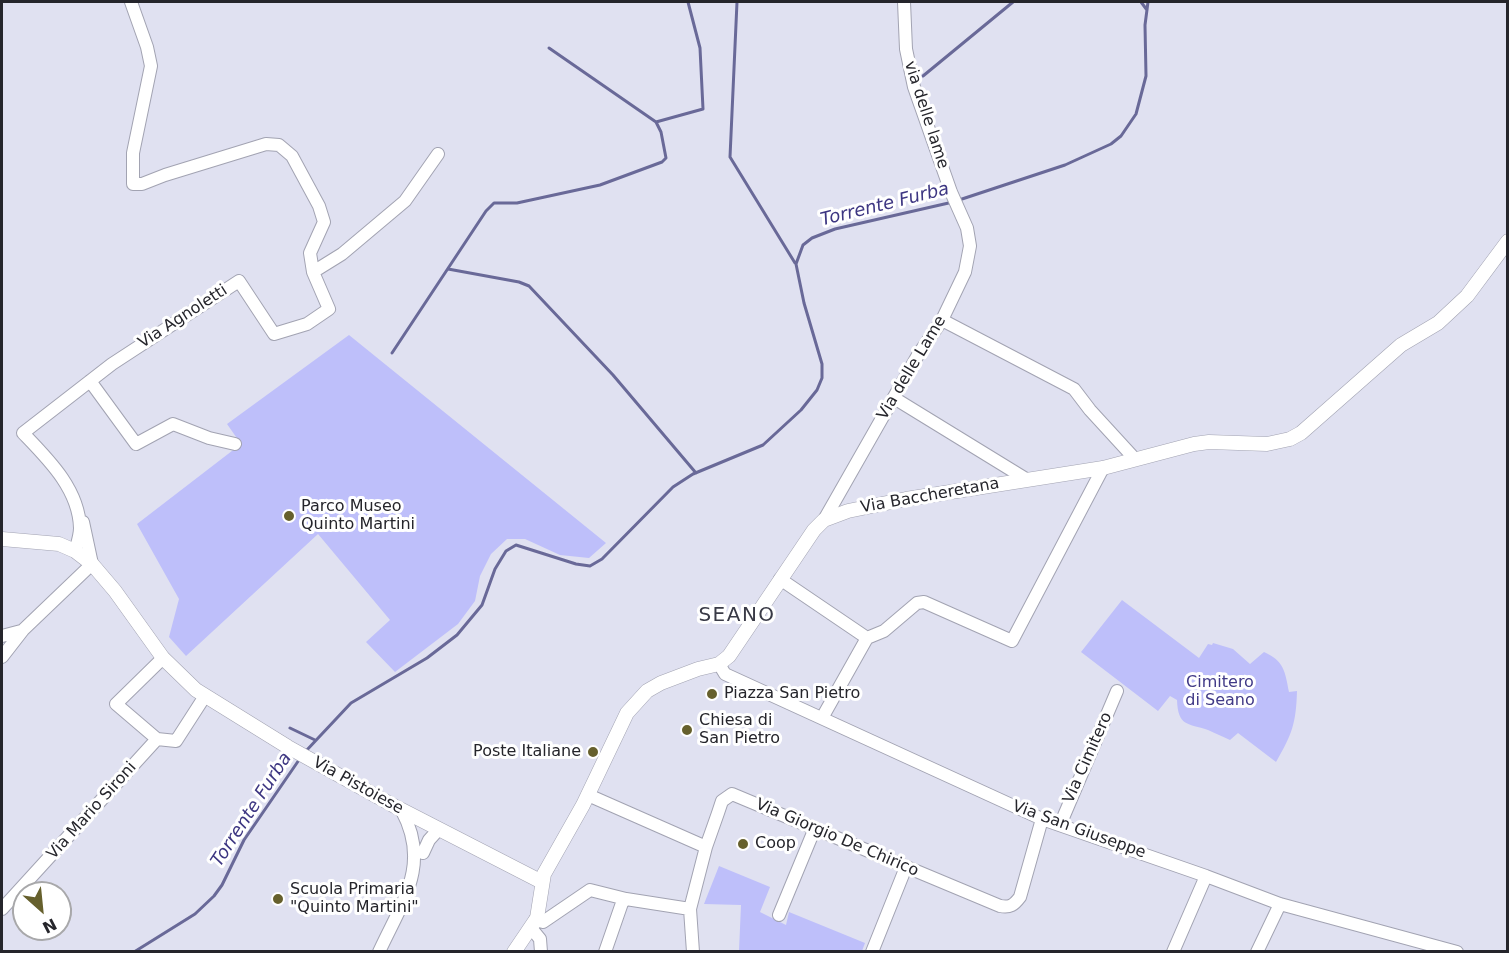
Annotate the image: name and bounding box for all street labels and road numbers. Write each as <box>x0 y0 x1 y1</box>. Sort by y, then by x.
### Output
street label: via delle lame <box>900 59 952 171</box>
street label: Via Agnoletti <box>135 281 231 353</box>
street label: Via delle Lame <box>873 313 951 423</box>
street label: Via Baccheretana <box>859 474 1001 518</box>
street label: Via Cimitero <box>1059 709 1117 807</box>
street label: Via Pistoiese <box>309 753 407 819</box>
street label: Via Mario Sironi <box>43 758 141 864</box>
street label: Via Giorgio De Chirico <box>753 795 921 881</box>
street label: Via San Giuseppe <box>1010 797 1148 863</box>

